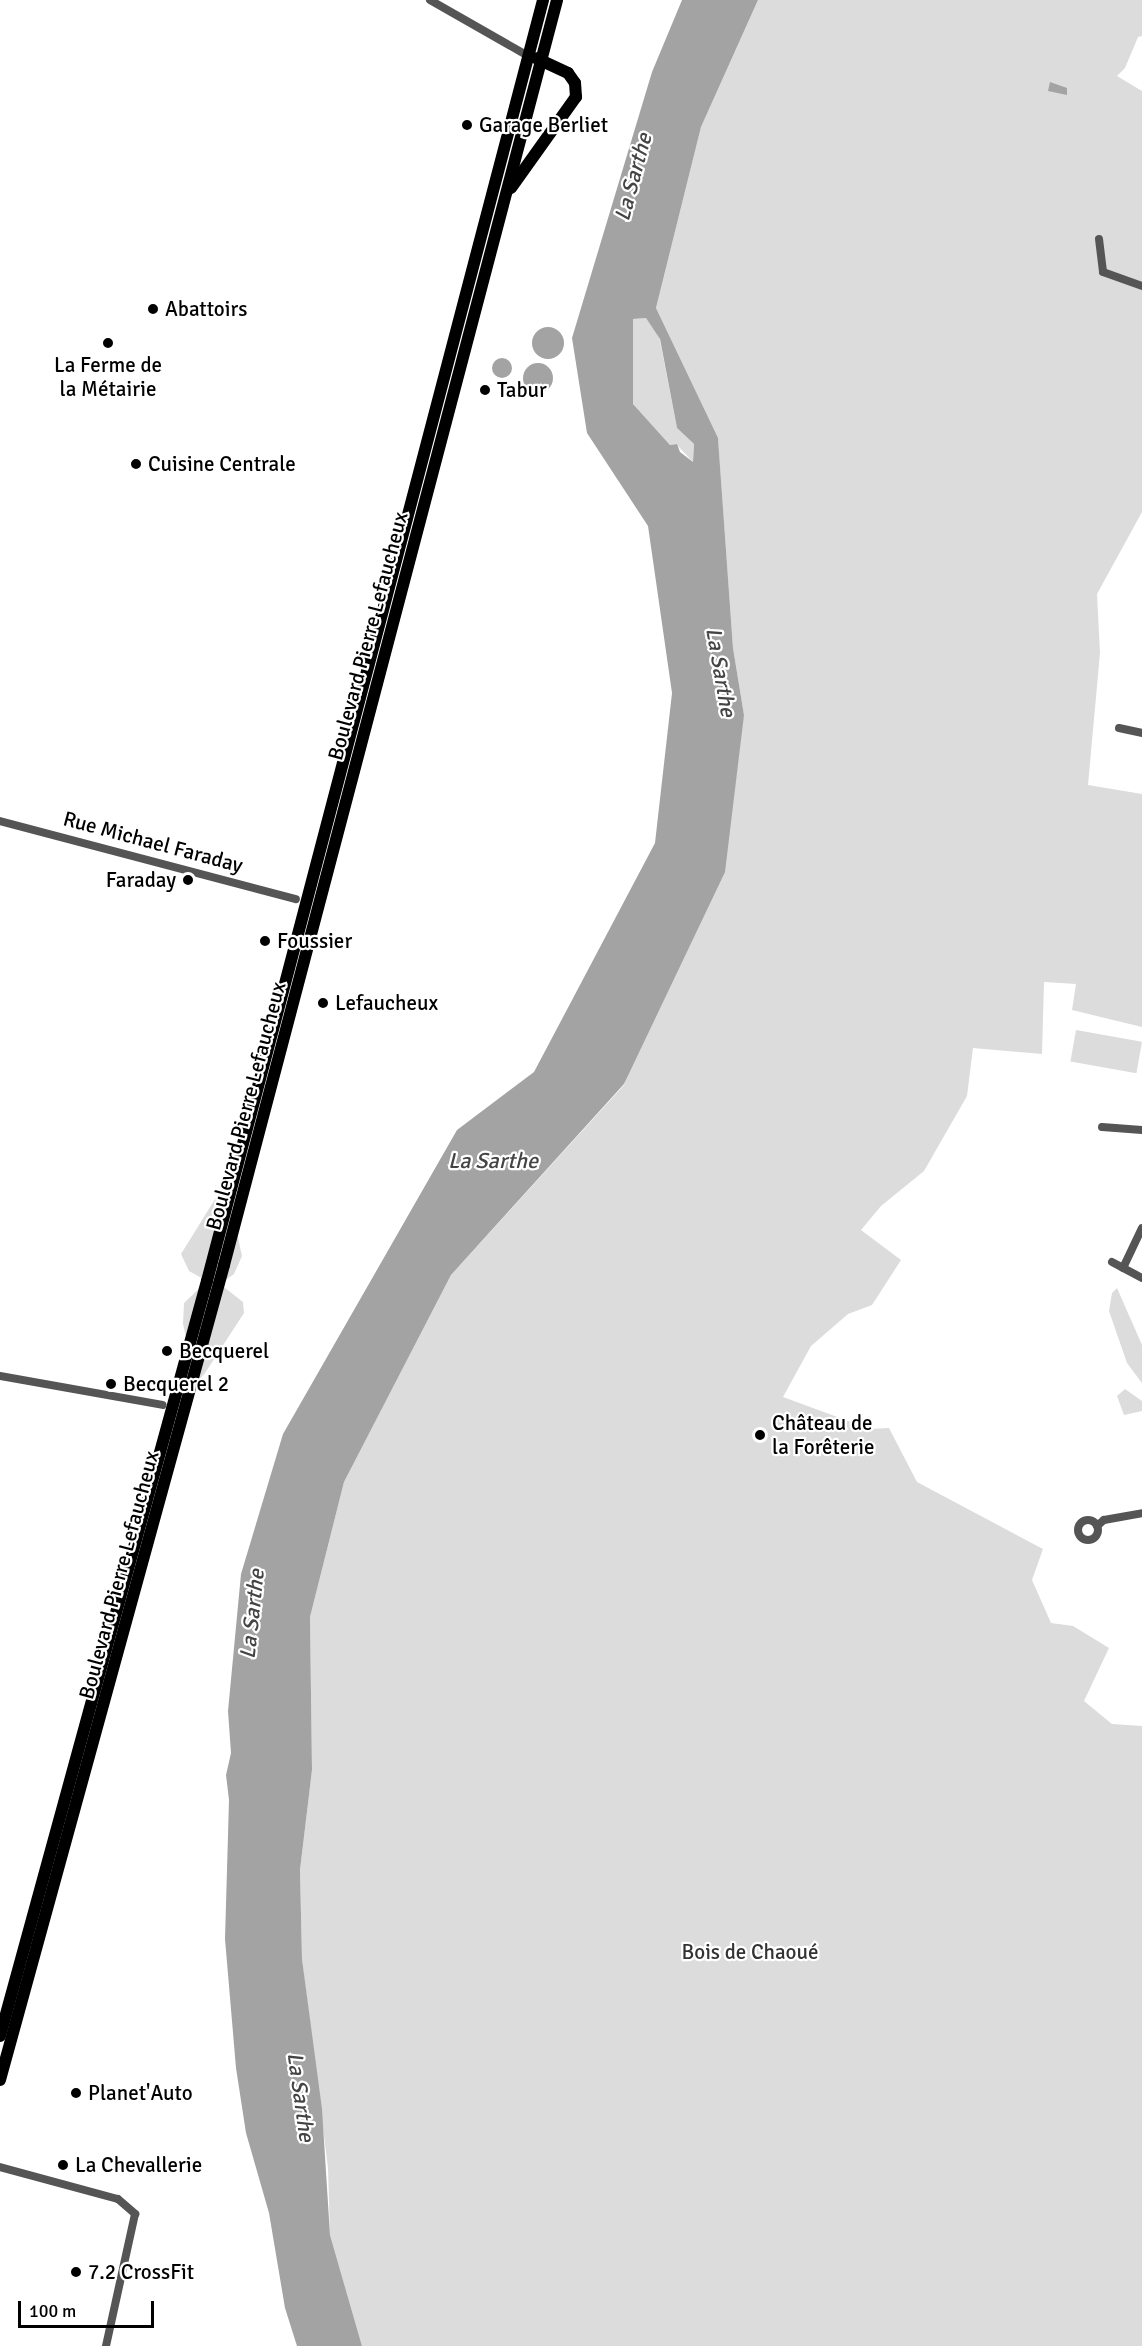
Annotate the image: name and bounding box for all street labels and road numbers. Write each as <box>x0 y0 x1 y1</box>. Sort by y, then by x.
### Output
street label: Boulevard Pierre Lefaucheux <box>323 509 413 763</box>
street label: Rue Michael Faraday <box>60 806 246 878</box>
street label: Boulevard Pierre Lefaucheux <box>201 979 291 1233</box>
street label: Boulevard Pierre Lefaucheux <box>74 1448 164 1702</box>

